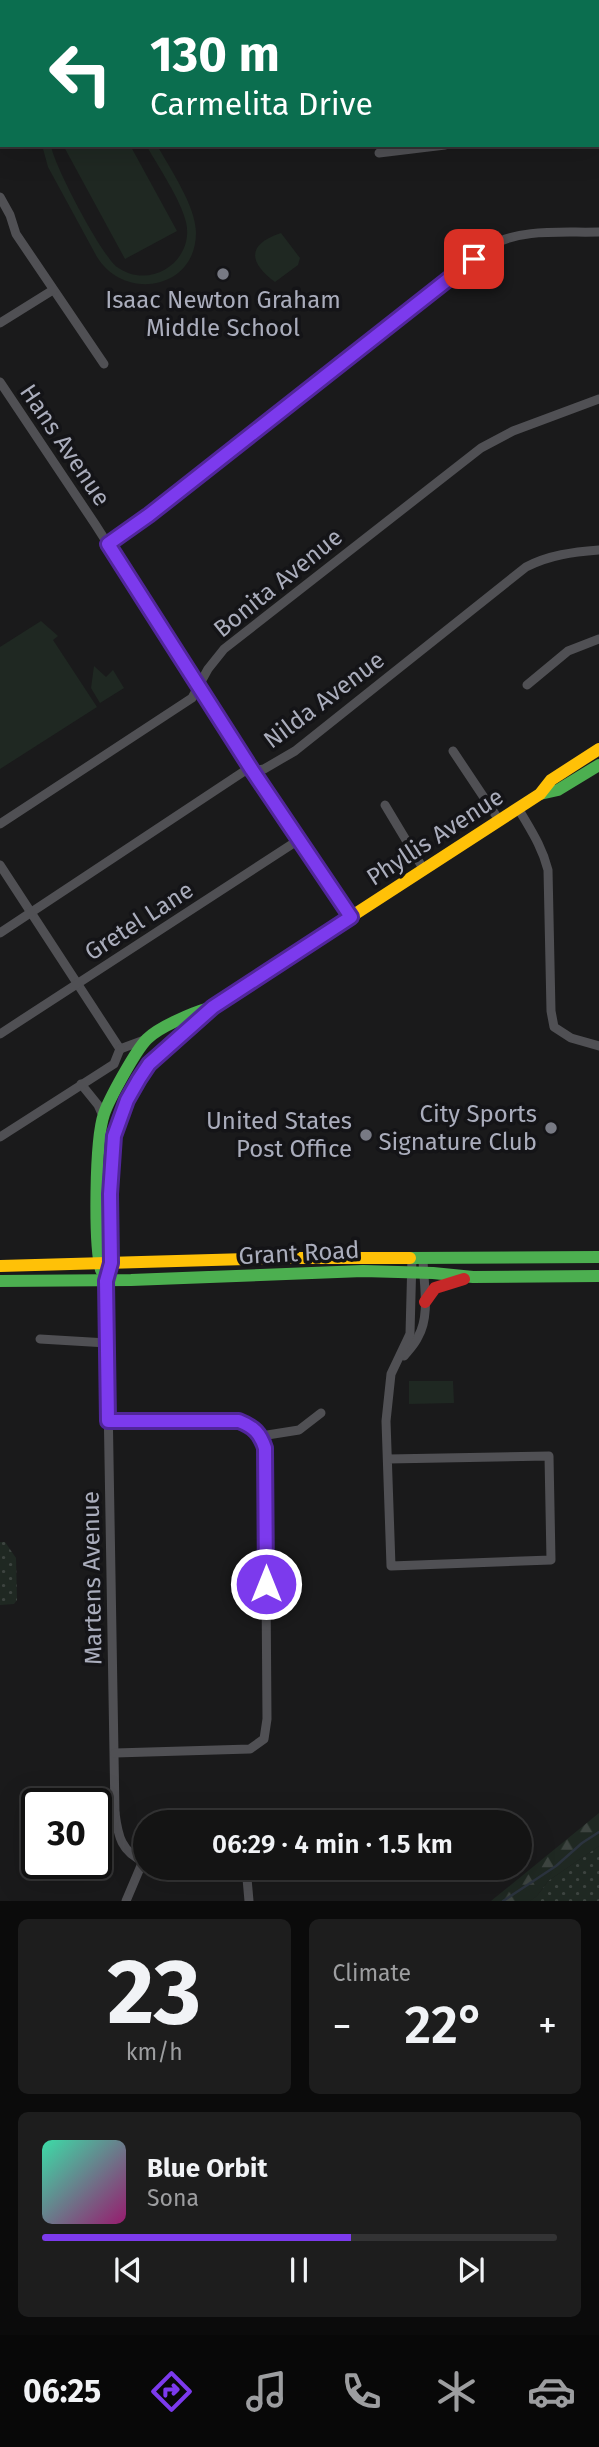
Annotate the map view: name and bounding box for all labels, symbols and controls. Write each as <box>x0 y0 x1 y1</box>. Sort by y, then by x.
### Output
text: 130 m <box>150 25 280 84</box>
icon: left <box>35 28 126 119</box>
text: Carmelita Drive <box>150 85 373 123</box>
pin <box>444 229 504 289</box>
icon: arrive <box>455 240 493 278</box>
marker: Isaac Newton Graham Middle School <box>215 266 231 282</box>
place label: Isaac Newton Graham Middle School <box>105 286 341 342</box>
street label: Hans Avenue <box>14 379 116 511</box>
street label: Bonita Avenue <box>208 523 348 643</box>
street label: Nilda Avenue <box>258 646 390 754</box>
street label: Phyllis Avenue <box>361 782 509 892</box>
street label: Gretel Lane <box>80 876 198 966</box>
place label: City Sports Signature Club <box>378 1100 537 1156</box>
place label: United States Post Office <box>206 1107 352 1163</box>
marker: City Sports Signature Club <box>543 1120 559 1136</box>
marker: United States Post Office <box>358 1127 374 1143</box>
street label: Grant Road <box>238 1236 360 1270</box>
street label: Martens Avenue <box>76 1491 108 1665</box>
position arrow <box>229 1547 303 1621</box>
speed limit sign: 30 <box>21 1788 112 1879</box>
text: 06:29 · 4 min · 1.5 km <box>212 1829 453 1860</box>
text: 23 <box>107 1938 201 2047</box>
text: Climate <box>333 1959 411 1987</box>
text: 22° <box>405 1994 485 2057</box>
text: − <box>333 2003 352 2049</box>
text: + <box>538 2003 557 2049</box>
text: km/h <box>126 2038 183 2066</box>
text: Blue Orbit <box>147 2153 267 2184</box>
text: Sona <box>147 2184 199 2212</box>
icon: previous <box>109 2251 147 2289</box>
icon: pause <box>280 2251 318 2289</box>
icon: next <box>452 2251 490 2289</box>
icon: directions <box>147 2367 196 2416</box>
icon: music <box>242 2367 291 2416</box>
icon: phone <box>337 2367 386 2416</box>
icon: climate <box>432 2367 481 2416</box>
icon: car <box>527 2367 576 2416</box>
text: 06:25 <box>23 2372 101 2410</box>

